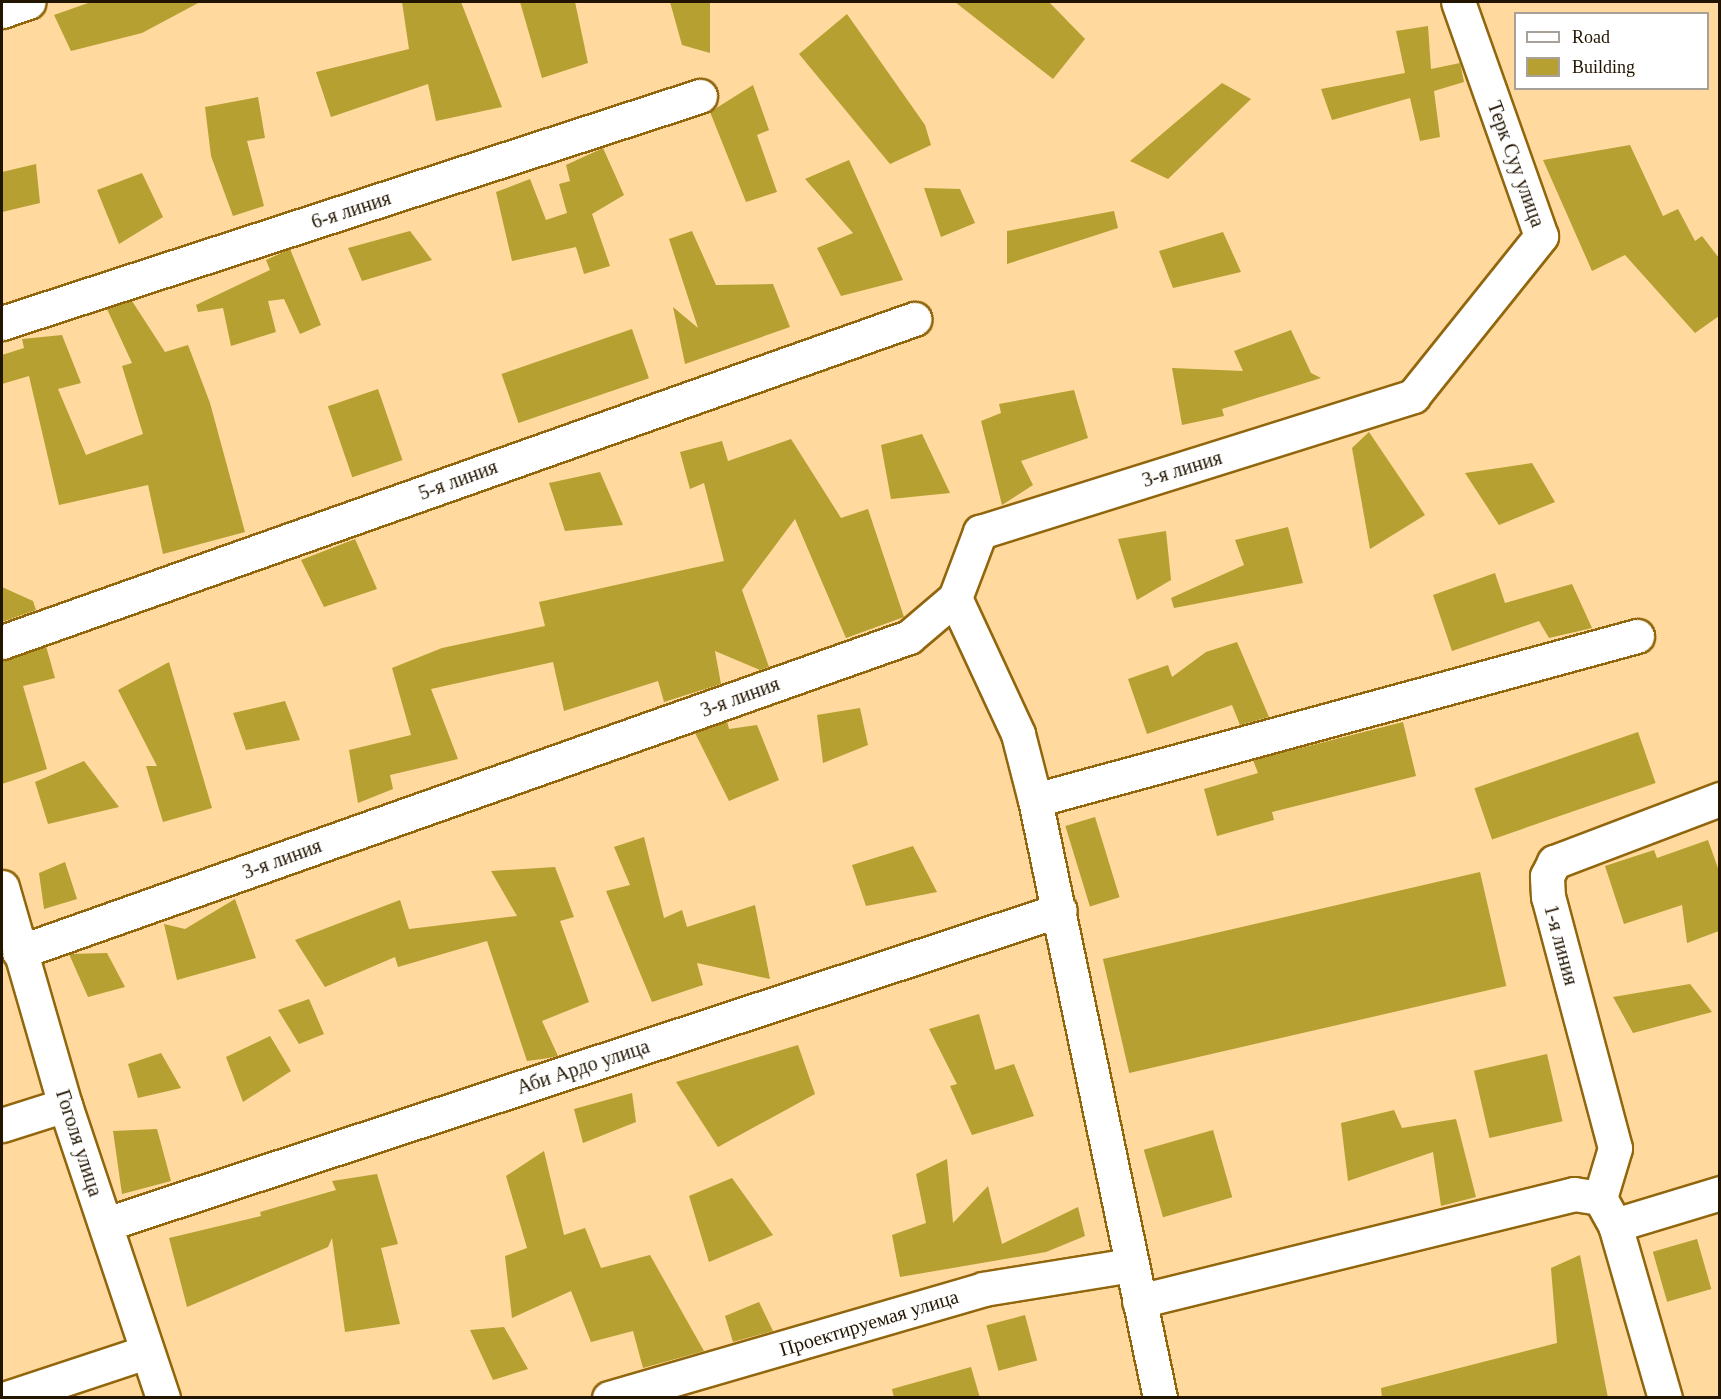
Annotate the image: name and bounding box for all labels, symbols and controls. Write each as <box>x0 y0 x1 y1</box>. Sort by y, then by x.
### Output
legend <box>1514 12 1709 90</box>
text: Road <box>1572 27 1610 47</box>
text: Building <box>1572 57 1635 77</box>
street label: Терк Суу улица <box>1482 98 1550 230</box>
street label: 6-я линия <box>308 186 394 234</box>
street label: 3-я линия <box>1139 446 1225 492</box>
street label: 5-я линия <box>415 455 501 505</box>
street label: 3-я линия <box>697 672 783 722</box>
street label: 3-я линия <box>239 834 325 884</box>
street label: 1-я линия <box>1539 902 1583 988</box>
street label: Аби Ардо улица <box>514 1034 652 1100</box>
street label: Гоголя улица <box>50 1087 108 1199</box>
street label: Проектируемая улица <box>777 1284 961 1362</box>

